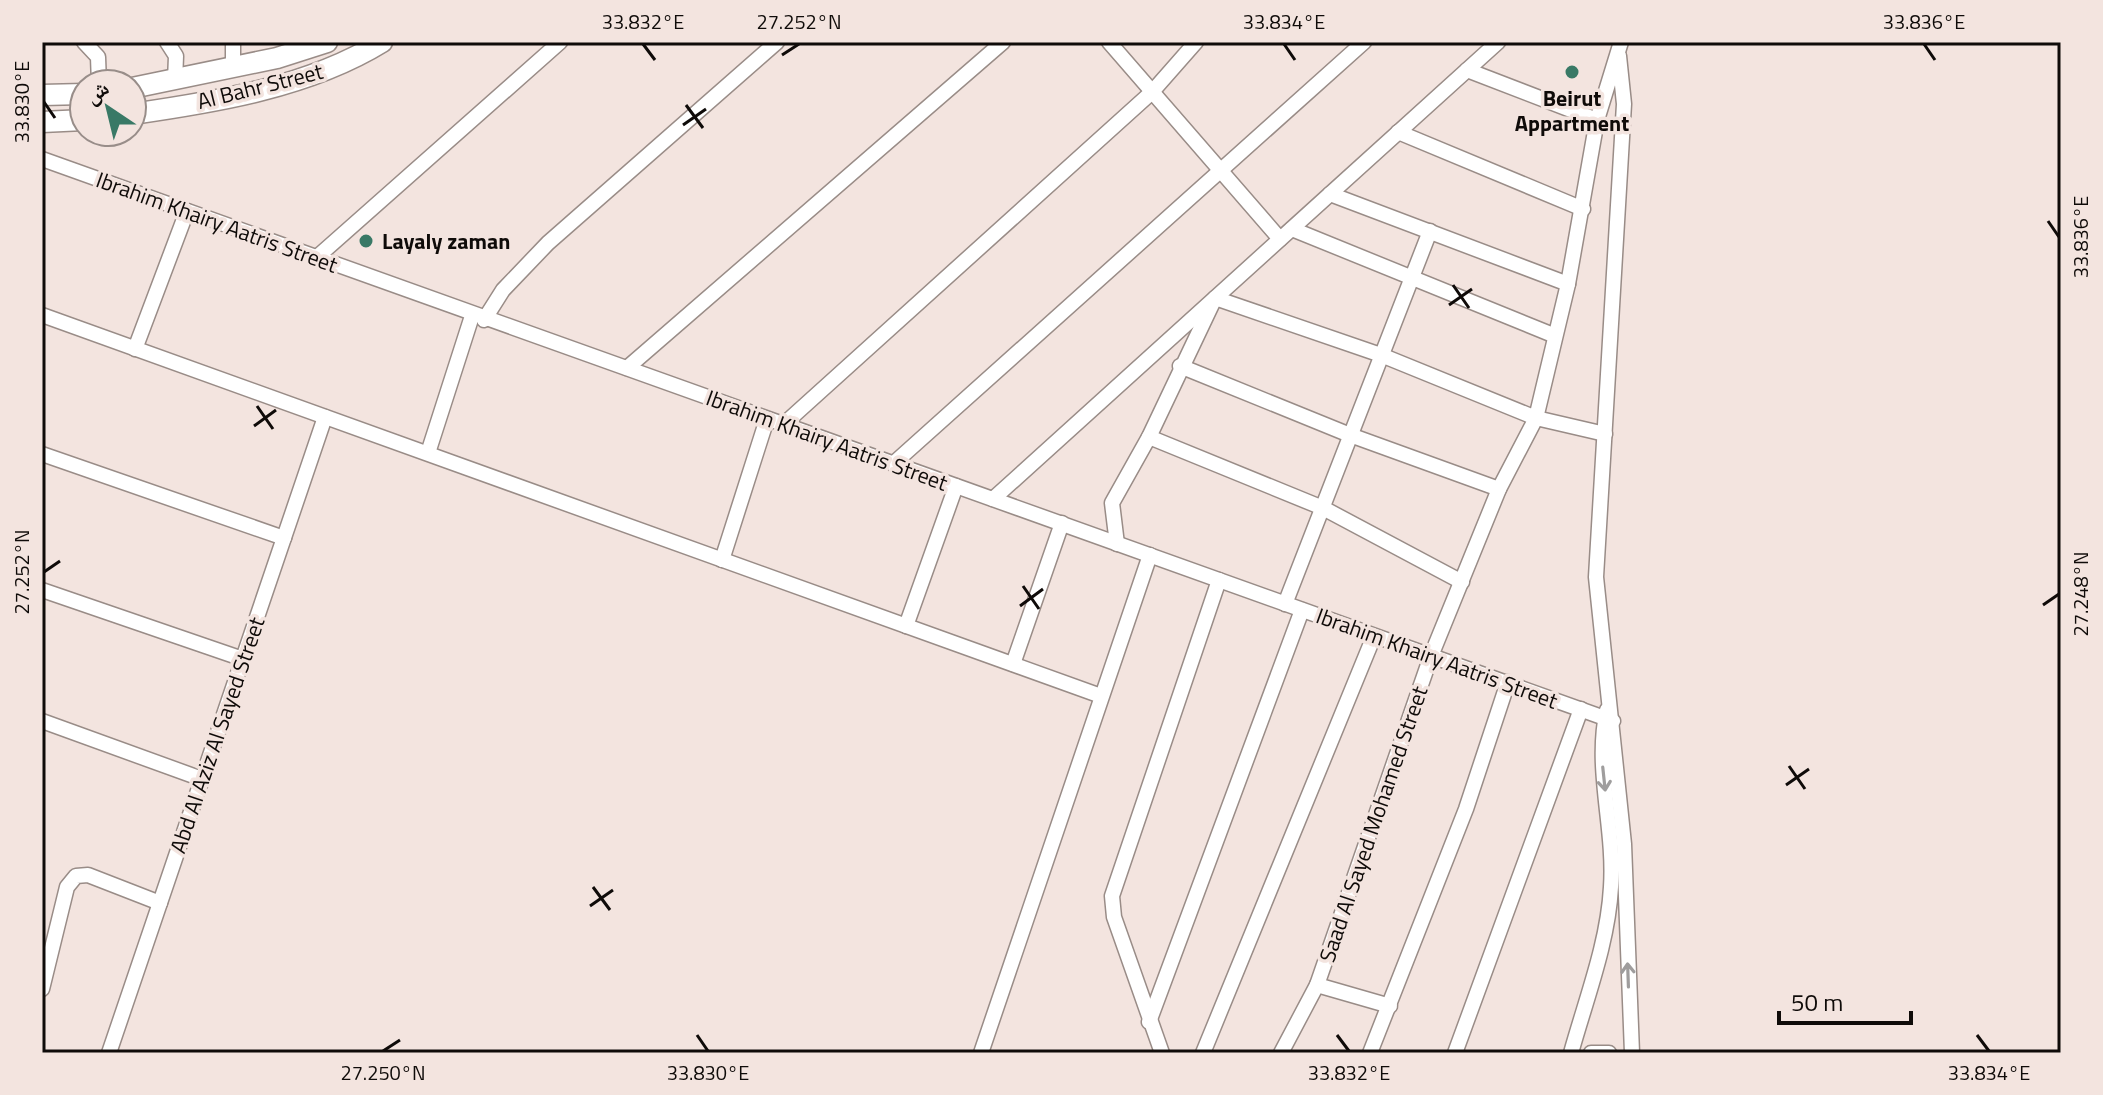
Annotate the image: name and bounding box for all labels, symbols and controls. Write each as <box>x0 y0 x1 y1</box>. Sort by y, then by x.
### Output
text: 33.832°E <box>602 6 684 37</box>
text: 27.252°N <box>756 6 842 37</box>
text: 33.834°E <box>1243 6 1325 37</box>
text: 33.836°E <box>1883 6 1965 37</box>
street label: Al Bahr Street <box>194 54 327 118</box>
text: 33.830°E <box>6 61 37 143</box>
marker: Beirut Appartment <box>1563 63 1581 81</box>
north arrow <box>68 68 148 148</box>
text: ش <box>77 71 116 112</box>
place label: Beirut Appartment <box>1515 81 1629 140</box>
street label: Ibrahim Khairy Aatris Street <box>91 162 343 282</box>
text: 33.836°E <box>2065 196 2096 278</box>
place label: Layaly zaman <box>382 224 510 258</box>
marker: Layaly zaman <box>357 232 375 250</box>
street label: Ibrahim Khairy Aatris Street <box>701 380 953 500</box>
text: 27.252°N <box>6 529 37 615</box>
text: 27.248°N <box>2065 551 2096 637</box>
street label: Ibrahim Khairy Aatris Street <box>1311 598 1563 718</box>
street label: Abd Al Aziz Al Sayed Street <box>161 612 273 858</box>
street label: Saad Al Sayed Mohamed Street <box>1310 681 1436 967</box>
one-way arrow <box>1597 766 1612 791</box>
one-way arrow <box>1620 962 1635 989</box>
scale bar <box>1779 975 1911 1025</box>
text: 50 m <box>1791 984 1843 1020</box>
text: 27.250°N <box>340 1057 426 1088</box>
text: 33.830°E <box>667 1057 749 1088</box>
text: 33.832°E <box>1308 1057 1390 1088</box>
text: 33.834°E <box>1948 1057 2030 1088</box>

